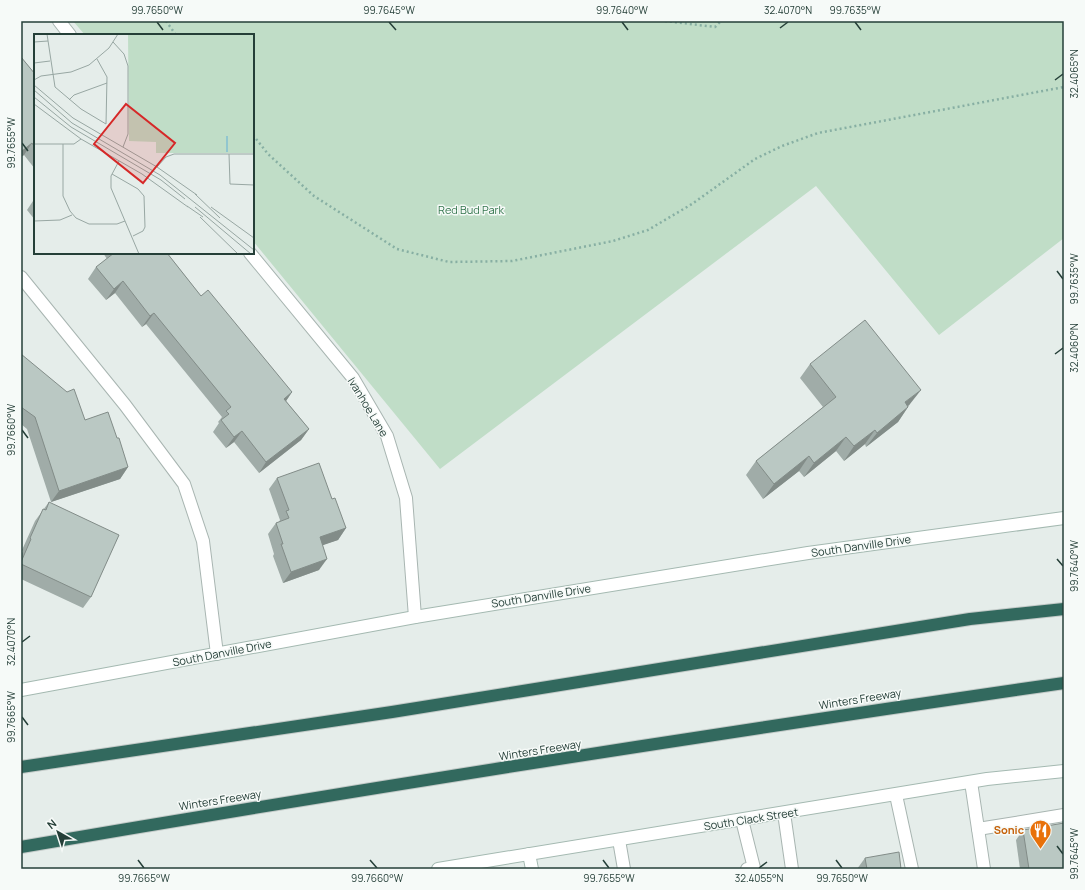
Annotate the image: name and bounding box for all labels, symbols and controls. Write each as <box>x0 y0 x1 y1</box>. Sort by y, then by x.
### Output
text: 99.7650°W <box>131 3 183 17</box>
text: 99.7645°W <box>363 3 415 17</box>
text: 99.7640°W <box>596 3 649 17</box>
text: 32.4070°N <box>764 3 812 17</box>
text: 99.7635°W <box>829 3 881 17</box>
inset map <box>34 34 254 254</box>
text: 32.4065°N <box>1067 49 1081 99</box>
text: 99.7655°W <box>4 117 18 169</box>
park label: Red Bud Park <box>438 202 505 217</box>
text: 99.7635°W <box>1067 253 1081 305</box>
text: 32.4060°N <box>1067 323 1081 373</box>
street label: Ivanhoe Lane <box>345 374 392 440</box>
text: 99.7660°W <box>4 403 18 456</box>
street label: South Danville Drive <box>810 531 912 560</box>
text: 99.7640°W <box>1067 539 1081 592</box>
street label: South Danville Drive <box>490 580 592 611</box>
text: 32.4070°N <box>4 618 18 666</box>
street label: South Danville Drive <box>171 635 273 669</box>
street label: Winters Freeway <box>818 685 902 712</box>
text: 99.7665°W <box>4 690 18 743</box>
street label: Winters Freeway <box>498 736 582 763</box>
street label: Winters Freeway <box>178 786 262 813</box>
street label: South Clack Street <box>703 804 799 833</box>
north arrow <box>38 812 78 852</box>
text: N <box>44 815 59 832</box>
restaurant icon: Sonic <box>1027 817 1053 850</box>
place label: Sonic <box>994 822 1024 837</box>
text: 99.7645°W <box>1067 828 1081 880</box>
text: 99.7665°W <box>118 871 171 885</box>
text: 99.7660°W <box>351 871 404 885</box>
text: 99.7655°W <box>583 871 635 885</box>
text: 32.4055°N <box>735 871 783 885</box>
text: 99.7650°W <box>816 871 868 885</box>

